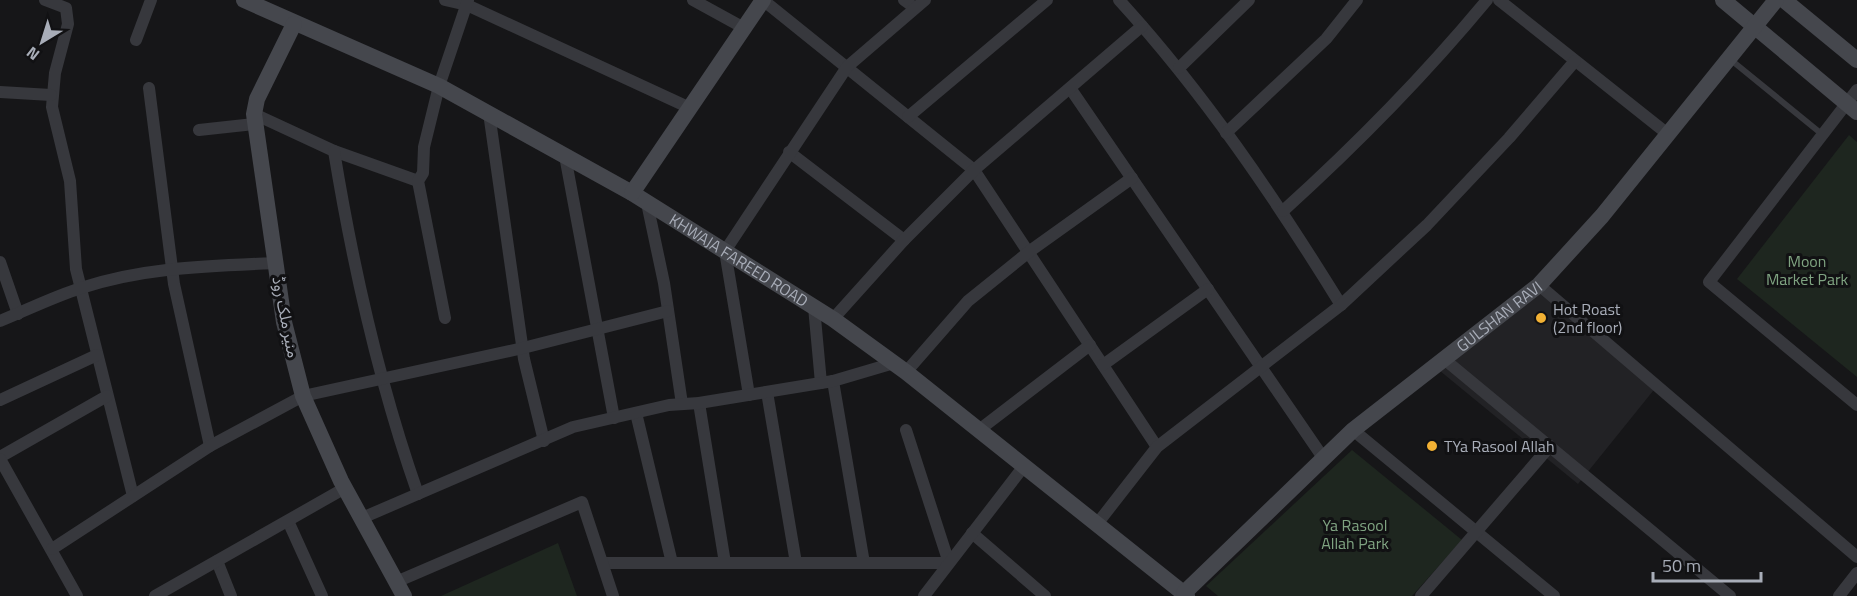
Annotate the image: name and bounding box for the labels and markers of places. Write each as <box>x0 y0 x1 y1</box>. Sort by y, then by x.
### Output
place label: Hot Roast (2nd floor) <box>1553 297 1622 339</box>
marker: Hot Roast (2nd floor) <box>1534 311 1548 325</box>
place label: TYa Rasool Allah <box>1444 434 1554 458</box>
marker: TYa Rasool Allah <box>1425 439 1439 453</box>

